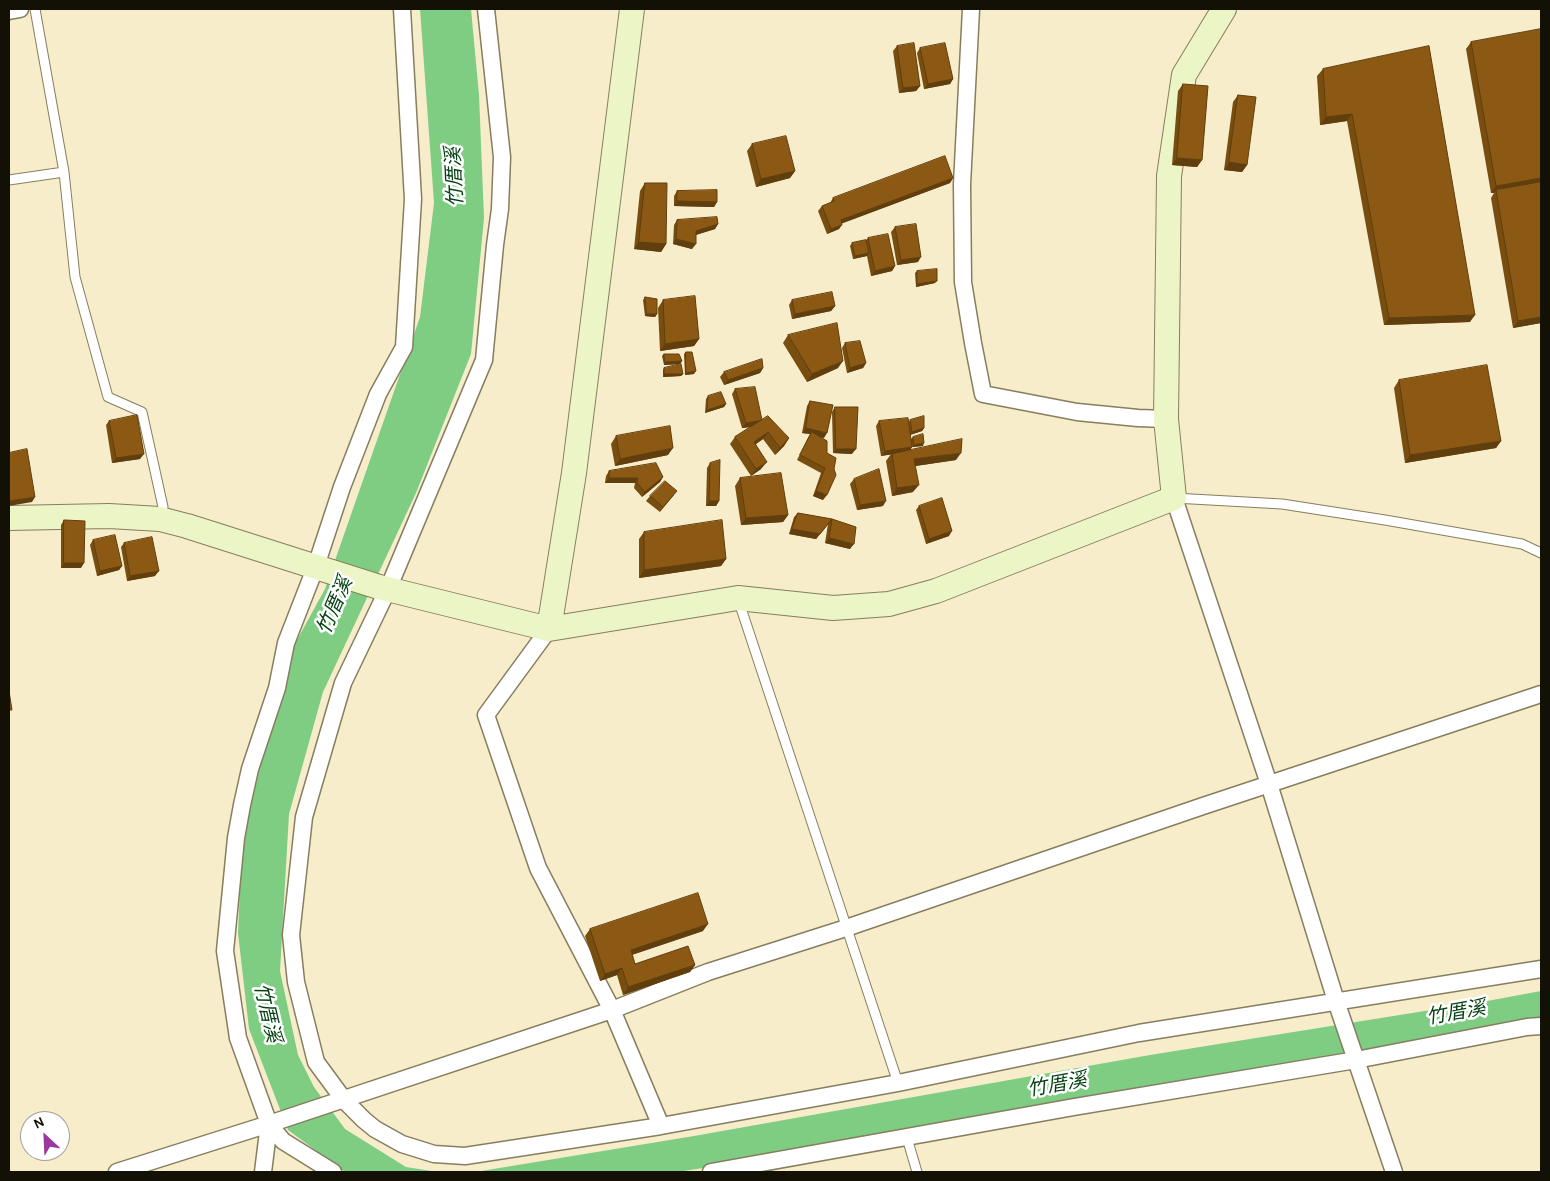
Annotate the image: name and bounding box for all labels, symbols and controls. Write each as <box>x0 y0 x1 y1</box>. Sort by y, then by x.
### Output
water label: 竹厝溪 <box>441 146 469 208</box>
water label: 竹厝溪 <box>312 574 358 638</box>
water label: 竹厝溪 <box>249 981 285 1045</box>
water label: 竹厝溪 <box>1424 996 1488 1030</box>
water label: 竹厝溪 <box>1025 1068 1089 1102</box>
north arrow <box>20 1111 70 1161</box>
text: N <box>31 1113 47 1133</box>

